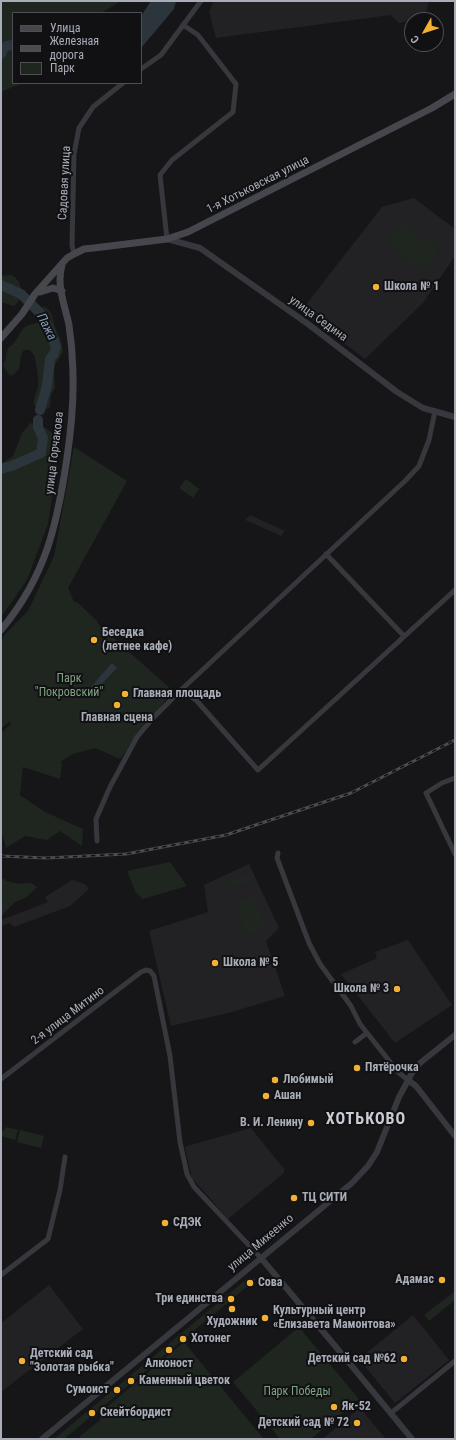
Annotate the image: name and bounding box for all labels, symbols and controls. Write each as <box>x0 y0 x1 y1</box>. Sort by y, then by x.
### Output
legend <box>12 12 142 84</box>
north arrow <box>404 12 444 52</box>
text: Улица <box>50 21 80 35</box>
text: С <box>408 33 422 46</box>
text: Железная дорога <box>49 34 99 62</box>
text: Парк <box>50 61 75 75</box>
street label: Садовая улица <box>56 145 74 221</box>
street label: 1-я Хотьковская улица <box>204 153 312 217</box>
place label: Школа № 1 <box>384 280 439 294</box>
marker: Школа № 1 <box>371 282 381 292</box>
street label: улица Седина <box>286 293 350 345</box>
water label: Пажа <box>33 311 59 343</box>
street label: улица Горчакова <box>43 411 67 495</box>
place label: Беседка (летнее кафе) <box>102 626 172 654</box>
marker: Беседка (летнее кафе) <box>89 635 99 645</box>
park label: Парк "Покровский" <box>35 672 103 700</box>
place label: Главная площадь <box>133 687 221 701</box>
marker: Главная площадь <box>120 689 130 699</box>
marker: Главная сцена <box>112 700 122 710</box>
place label: Главная сцена <box>81 711 153 725</box>
place label: Школа № 5 <box>223 956 278 970</box>
marker: Школа № 5 <box>210 958 220 968</box>
place label: Школа № 3 <box>334 982 389 996</box>
street label: 2-я улица Митино <box>29 984 107 1048</box>
marker: Школа № 3 <box>392 984 402 994</box>
place label: Пятёрочка <box>365 1061 419 1075</box>
marker: Пятёрочка <box>352 1063 362 1073</box>
place label: Любимый <box>283 1073 333 1087</box>
marker: Любимый <box>270 1075 280 1085</box>
place label: Ашан <box>274 1089 301 1103</box>
marker: Ашан <box>261 1091 271 1101</box>
district label: ХОТЬКОВО <box>326 1110 406 1130</box>
place label: В. И. Ленину <box>240 1116 303 1130</box>
marker: В. И. Ленину <box>306 1118 316 1128</box>
place label: ТЦ СИТИ <box>302 1191 347 1205</box>
marker: ТЦ СИТИ <box>289 1193 299 1203</box>
street label: улица Михеенко <box>225 1211 297 1275</box>
place label: СДЭК <box>173 1216 201 1230</box>
marker: СДЭК <box>160 1218 170 1228</box>
place label: Адамас <box>395 1273 434 1287</box>
marker: Адамас <box>437 1275 447 1285</box>
place label: Сова <box>258 1276 282 1290</box>
marker: Сова <box>245 1278 255 1288</box>
place label: Три единства <box>155 1292 223 1306</box>
marker: Три единства <box>226 1294 236 1304</box>
marker: Художник <box>227 1304 237 1314</box>
place label: Культурный центр «Елизавета Мамонтова» <box>273 1304 396 1332</box>
marker: Культурный центр «Елизавета Мамонтова» <box>260 1313 270 1323</box>
place label: Художник <box>206 1315 258 1329</box>
place label: Хотонег <box>191 1332 231 1346</box>
marker: Хотонег <box>178 1334 188 1344</box>
marker: Алконост <box>164 1345 174 1355</box>
place label: Детский сад "Золотая рыбка" <box>30 1347 114 1375</box>
place label: Детский сад №62 <box>308 1352 396 1366</box>
marker: Детский сад №62 <box>399 1354 409 1364</box>
marker: Детский сад "Золотая рыбка" <box>17 1356 27 1366</box>
place label: Алконост <box>145 1357 193 1371</box>
place label: Каменный цветок <box>139 1374 230 1388</box>
marker: Каменный цветок <box>126 1376 136 1386</box>
place label: Сумоист <box>66 1383 109 1397</box>
marker: Сумоист <box>112 1385 122 1395</box>
park label: Парк Победы <box>263 1385 331 1399</box>
place label: Як-52 <box>342 1400 371 1414</box>
marker: Як-52 <box>329 1402 339 1412</box>
place label: Скейтбордист <box>100 1406 171 1420</box>
marker: Скейтбордист <box>87 1408 97 1418</box>
place label: Детский сад № 72 <box>258 1416 349 1430</box>
marker: Детский сад № 72 <box>352 1418 362 1428</box>

